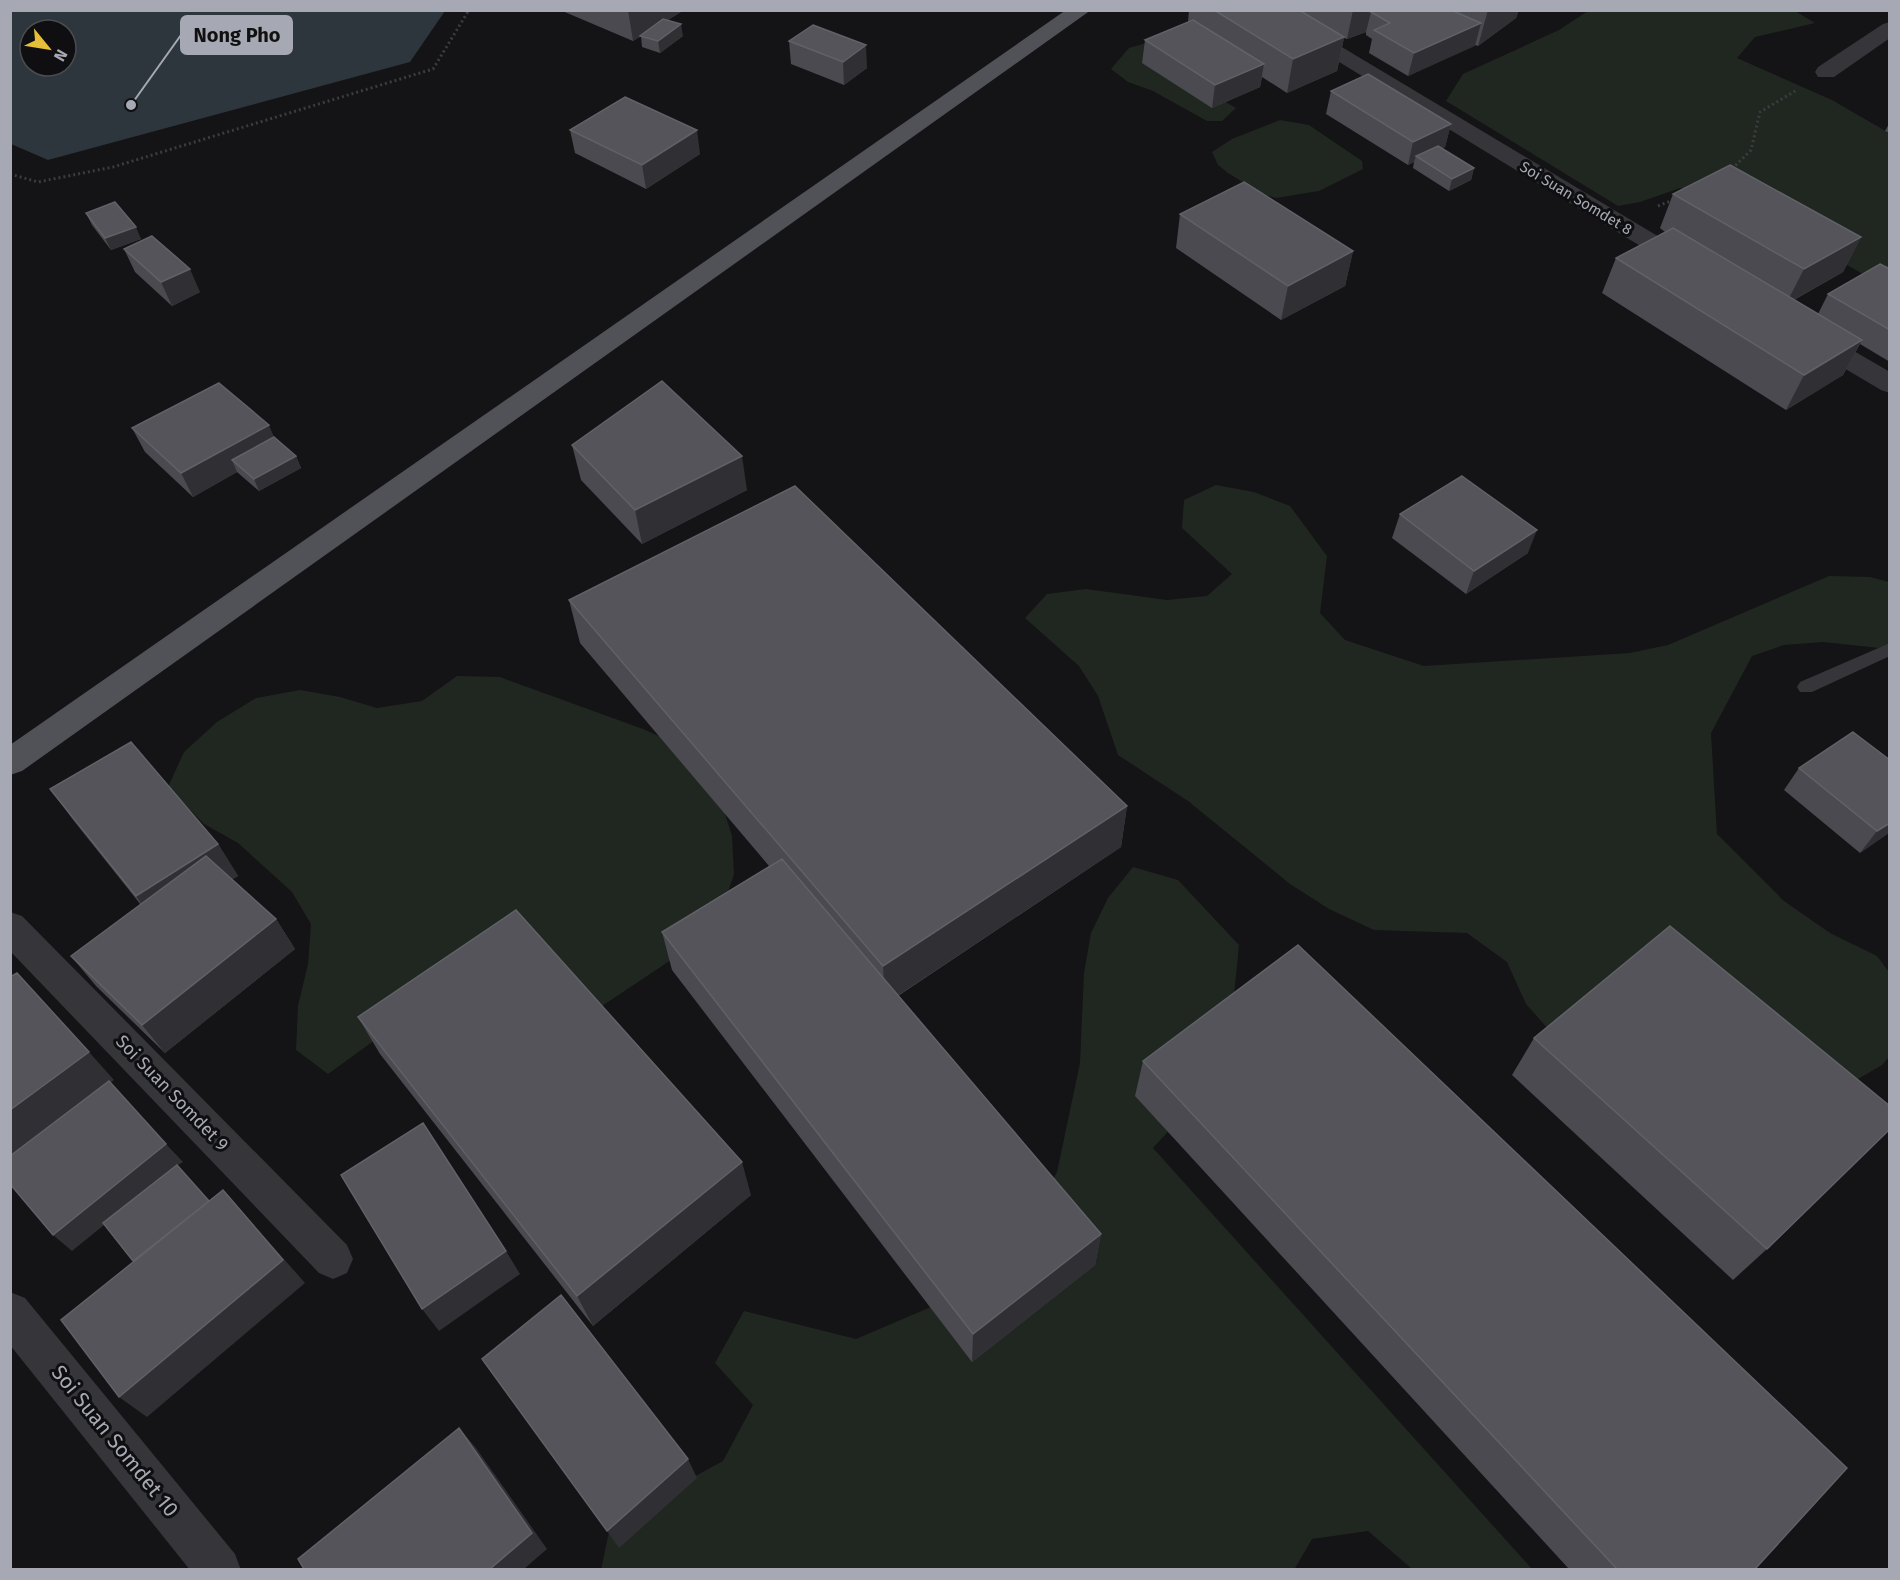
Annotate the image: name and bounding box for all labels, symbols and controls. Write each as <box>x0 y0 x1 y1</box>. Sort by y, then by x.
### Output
callout: Nong Pho <box>181 16 292 54</box>
north arrow <box>18 18 78 78</box>
text: Nong Pho <box>193 23 281 47</box>
text: N <box>50 46 71 65</box>
street label: Soi Suan Somdet 8 <box>1517 157 1635 239</box>
street label: Soi Suan Somdet 9 <box>111 1030 233 1156</box>
street label: Soi Suan Somdet 10 <box>46 1360 184 1522</box>

